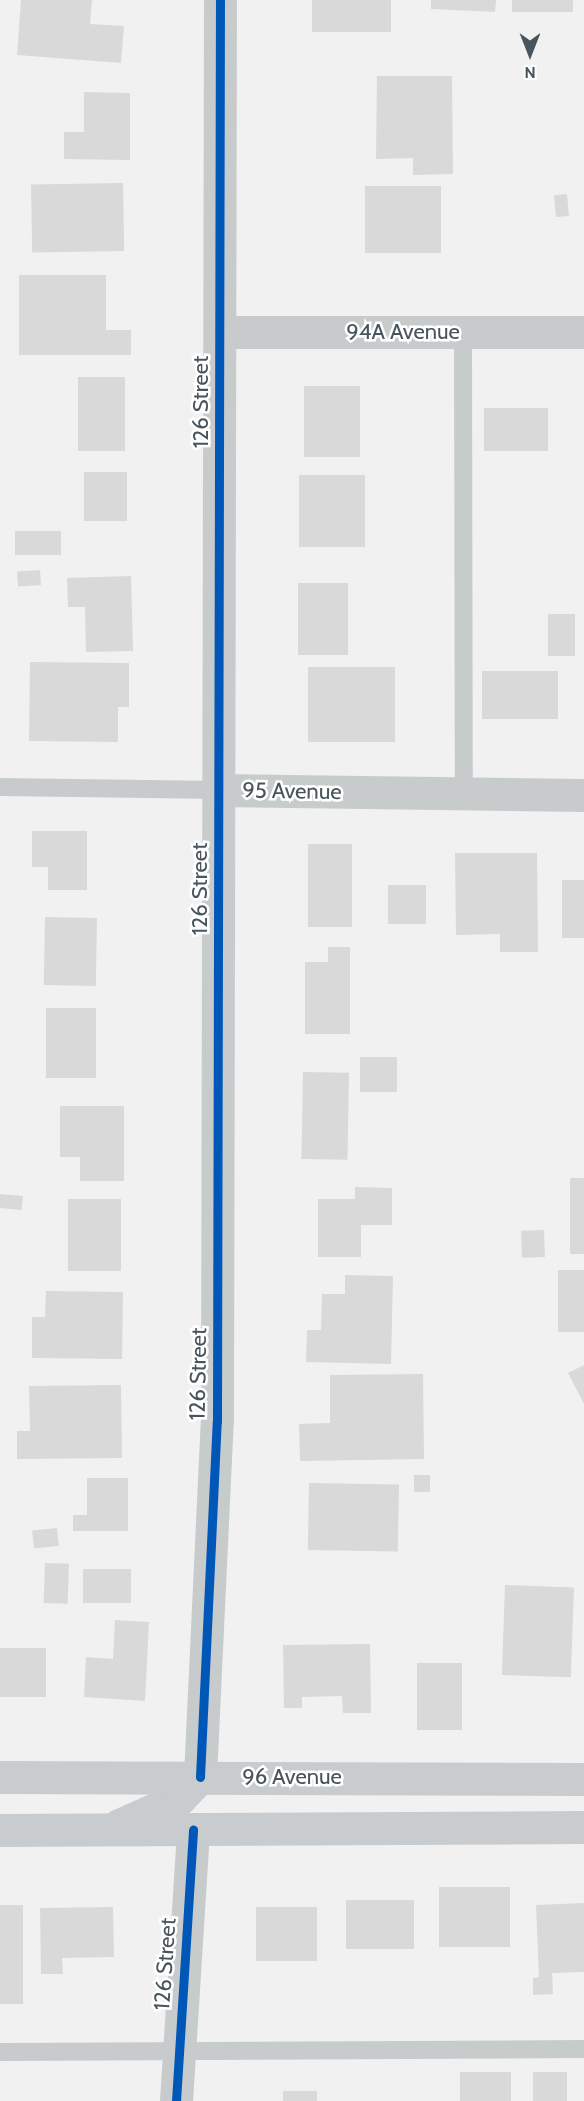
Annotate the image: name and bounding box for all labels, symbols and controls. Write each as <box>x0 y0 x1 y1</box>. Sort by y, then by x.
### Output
north arrow <box>500 24 560 84</box>
text: N <box>524 63 536 82</box>
street label: 94A Avenue <box>346 319 460 345</box>
street label: 126 Street <box>188 356 214 448</box>
street label: 95 Avenue <box>242 777 342 805</box>
street label: 126 Street <box>187 843 213 935</box>
street label: 126 Street <box>184 1327 212 1421</box>
street label: 96 Avenue <box>242 1764 342 1790</box>
street label: 126 Street <box>149 1917 181 2011</box>

